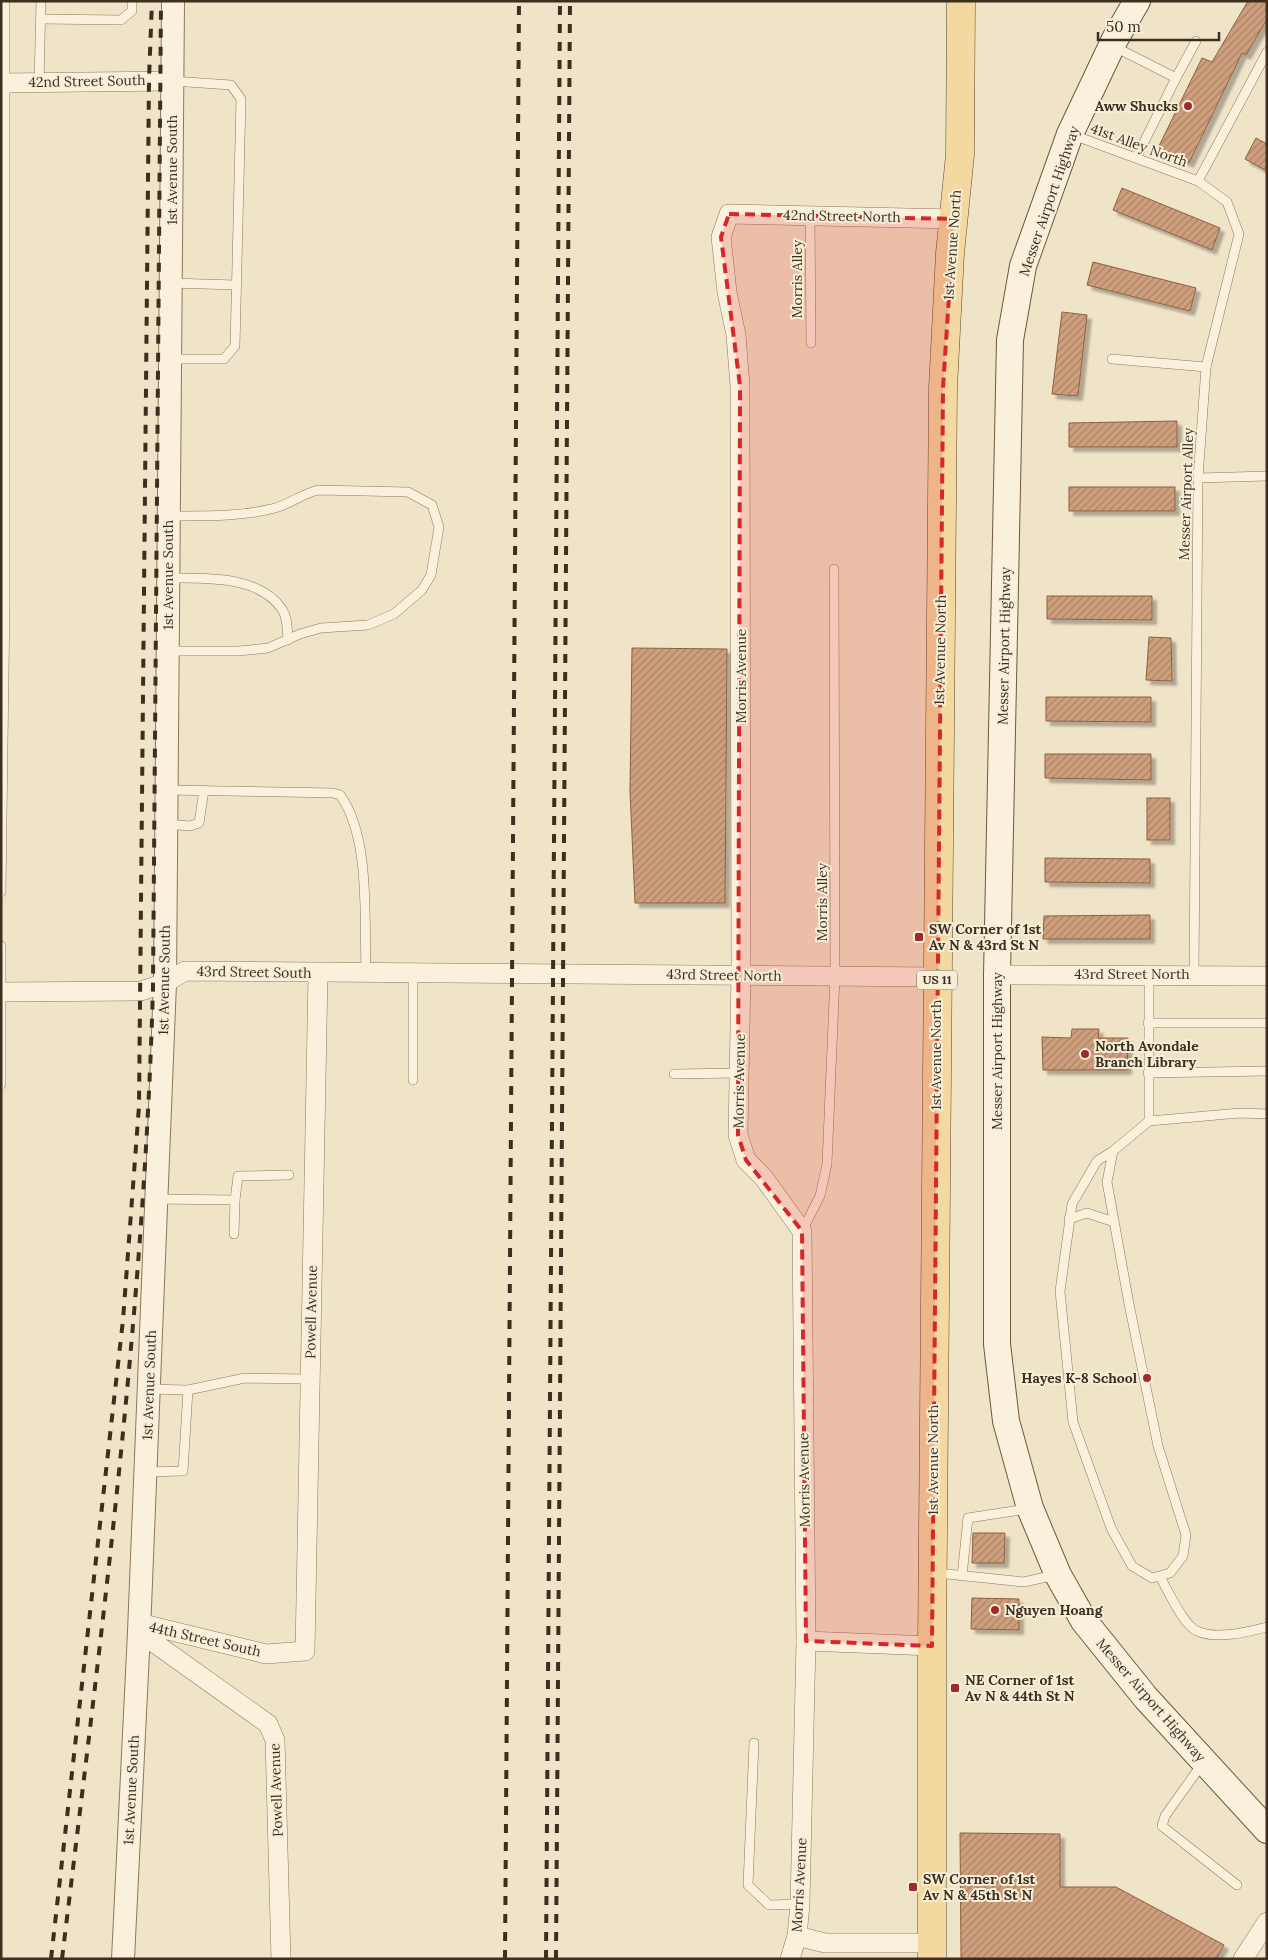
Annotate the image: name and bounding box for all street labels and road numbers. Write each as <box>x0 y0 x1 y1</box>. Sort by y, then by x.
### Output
street label: 42nd Street South <box>28 71 146 91</box>
street label: 1st Avenue South <box>163 115 181 225</box>
street label: 41st Alley North <box>1088 119 1190 171</box>
street label: Messer Airport Highway <box>1015 123 1083 279</box>
street label: 1st Avenue North <box>939 189 965 301</box>
street label: 42nd Street North <box>783 206 901 226</box>
street label: Morris Alley <box>788 239 806 318</box>
street label: Messer Airport Alley <box>1175 427 1197 561</box>
street label: 1st Avenue South <box>159 520 177 630</box>
street label: Messer Airport Highway <box>994 566 1014 725</box>
street label: 1st Avenue North <box>930 595 950 705</box>
street label: Morris Avenue <box>732 628 750 723</box>
street label: Morris Alley <box>813 862 831 941</box>
street label: 1st Avenue South <box>154 925 174 1035</box>
street label: 43rd Street South <box>196 962 312 982</box>
street label: 43rd Street North <box>666 965 782 985</box>
street label: 43rd Street North <box>1074 965 1190 983</box>
road number: US 11 <box>917 970 957 990</box>
street label: Messer Airport Highway <box>988 971 1006 1130</box>
street label: 1st Avenue North <box>927 1000 945 1110</box>
street label: Morris Avenue <box>729 1033 749 1128</box>
street label: Powell Avenue <box>301 1265 321 1359</box>
street label: 1st Avenue South <box>138 1330 160 1440</box>
street label: 1st Avenue North <box>924 1405 942 1515</box>
street label: Morris Avenue <box>794 1432 814 1527</box>
street label: 44th Street South <box>147 1617 263 1661</box>
street label: Messer Airport Highway <box>1092 1635 1210 1766</box>
street label: 1st Avenue South <box>119 1735 143 1845</box>
street label: Powell Avenue <box>265 1742 287 1837</box>
street label: Morris Avenue <box>788 1837 810 1933</box>

